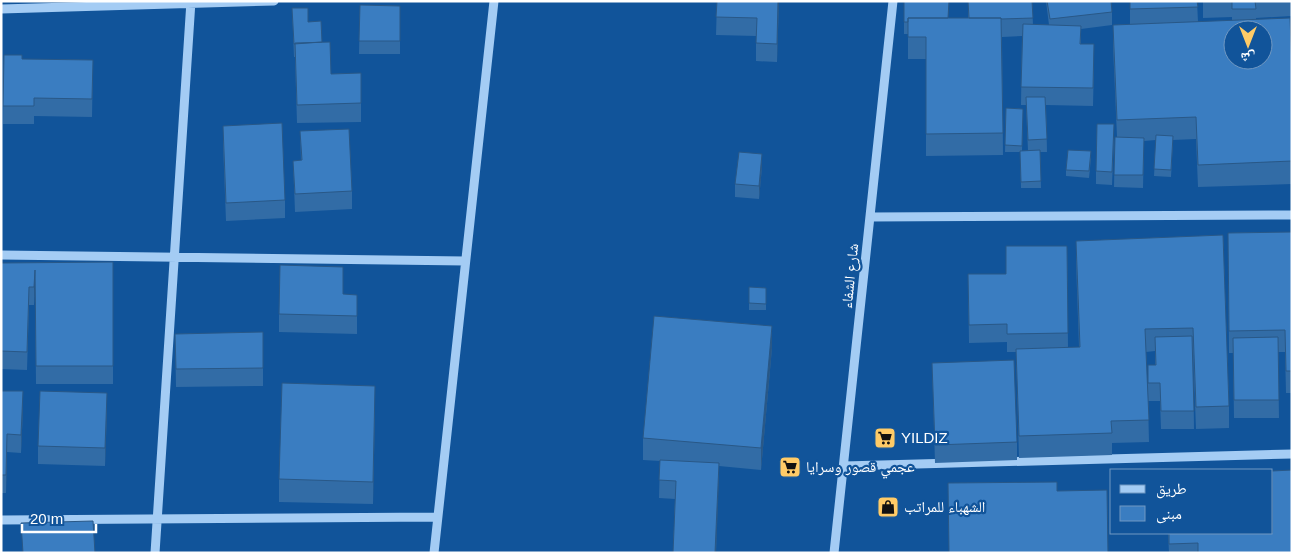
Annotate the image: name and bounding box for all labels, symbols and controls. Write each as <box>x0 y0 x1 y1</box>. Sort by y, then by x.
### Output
north arrow <box>1223 20 1273 70</box>
text: ش <box>1240 49 1255 66</box>
street label: شارع الشفاء <box>838 242 863 310</box>
supermarket icon: YILDIZ <box>873 426 897 450</box>
place label: YILDIZ <box>901 429 948 446</box>
supermarket icon: عجمي قصور وسرايا <box>778 455 802 479</box>
place label: عجمي قصور وسرايا <box>806 458 915 479</box>
legend <box>1110 469 1273 534</box>
text: طريق <box>1156 480 1187 499</box>
shop icon: الشهباء للمراتب <box>876 495 900 519</box>
place label: الشهباء للمراتب <box>904 498 985 516</box>
scale bar <box>22 502 96 534</box>
text: مبنى <box>1156 505 1182 524</box>
text: 20 m <box>30 510 63 527</box>

